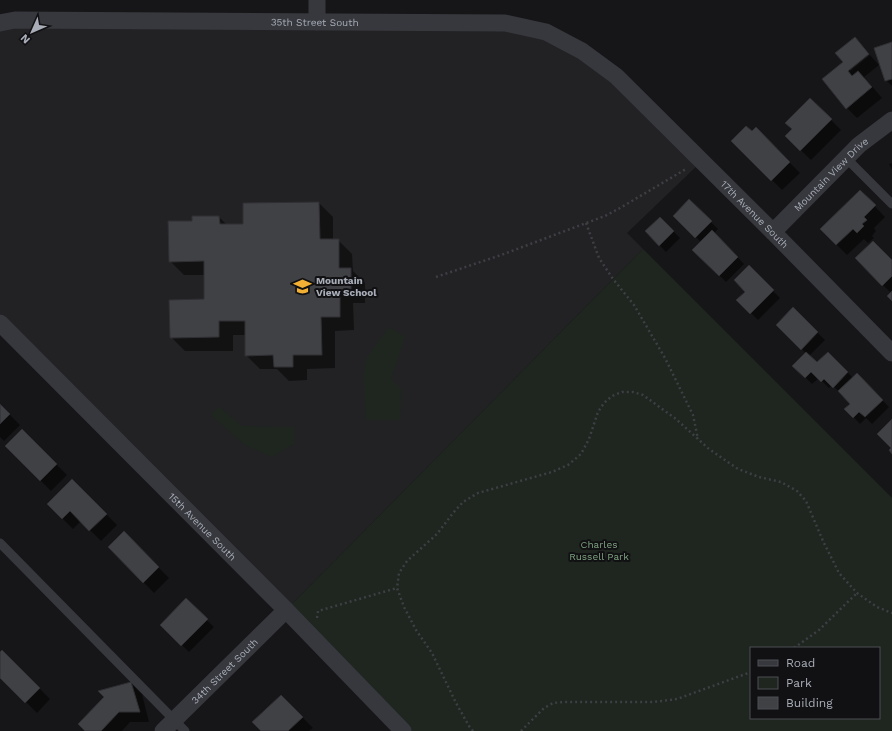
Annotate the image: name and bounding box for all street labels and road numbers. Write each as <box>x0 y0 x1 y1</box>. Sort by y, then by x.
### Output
street label: 35th Street South <box>271 16 359 28</box>
street label: Mountain View Drive <box>792 135 870 213</box>
street label: 17th Avenue South <box>719 178 791 250</box>
street label: 15th Avenue South <box>167 490 239 562</box>
street label: 34th Street South <box>189 636 260 706</box>

